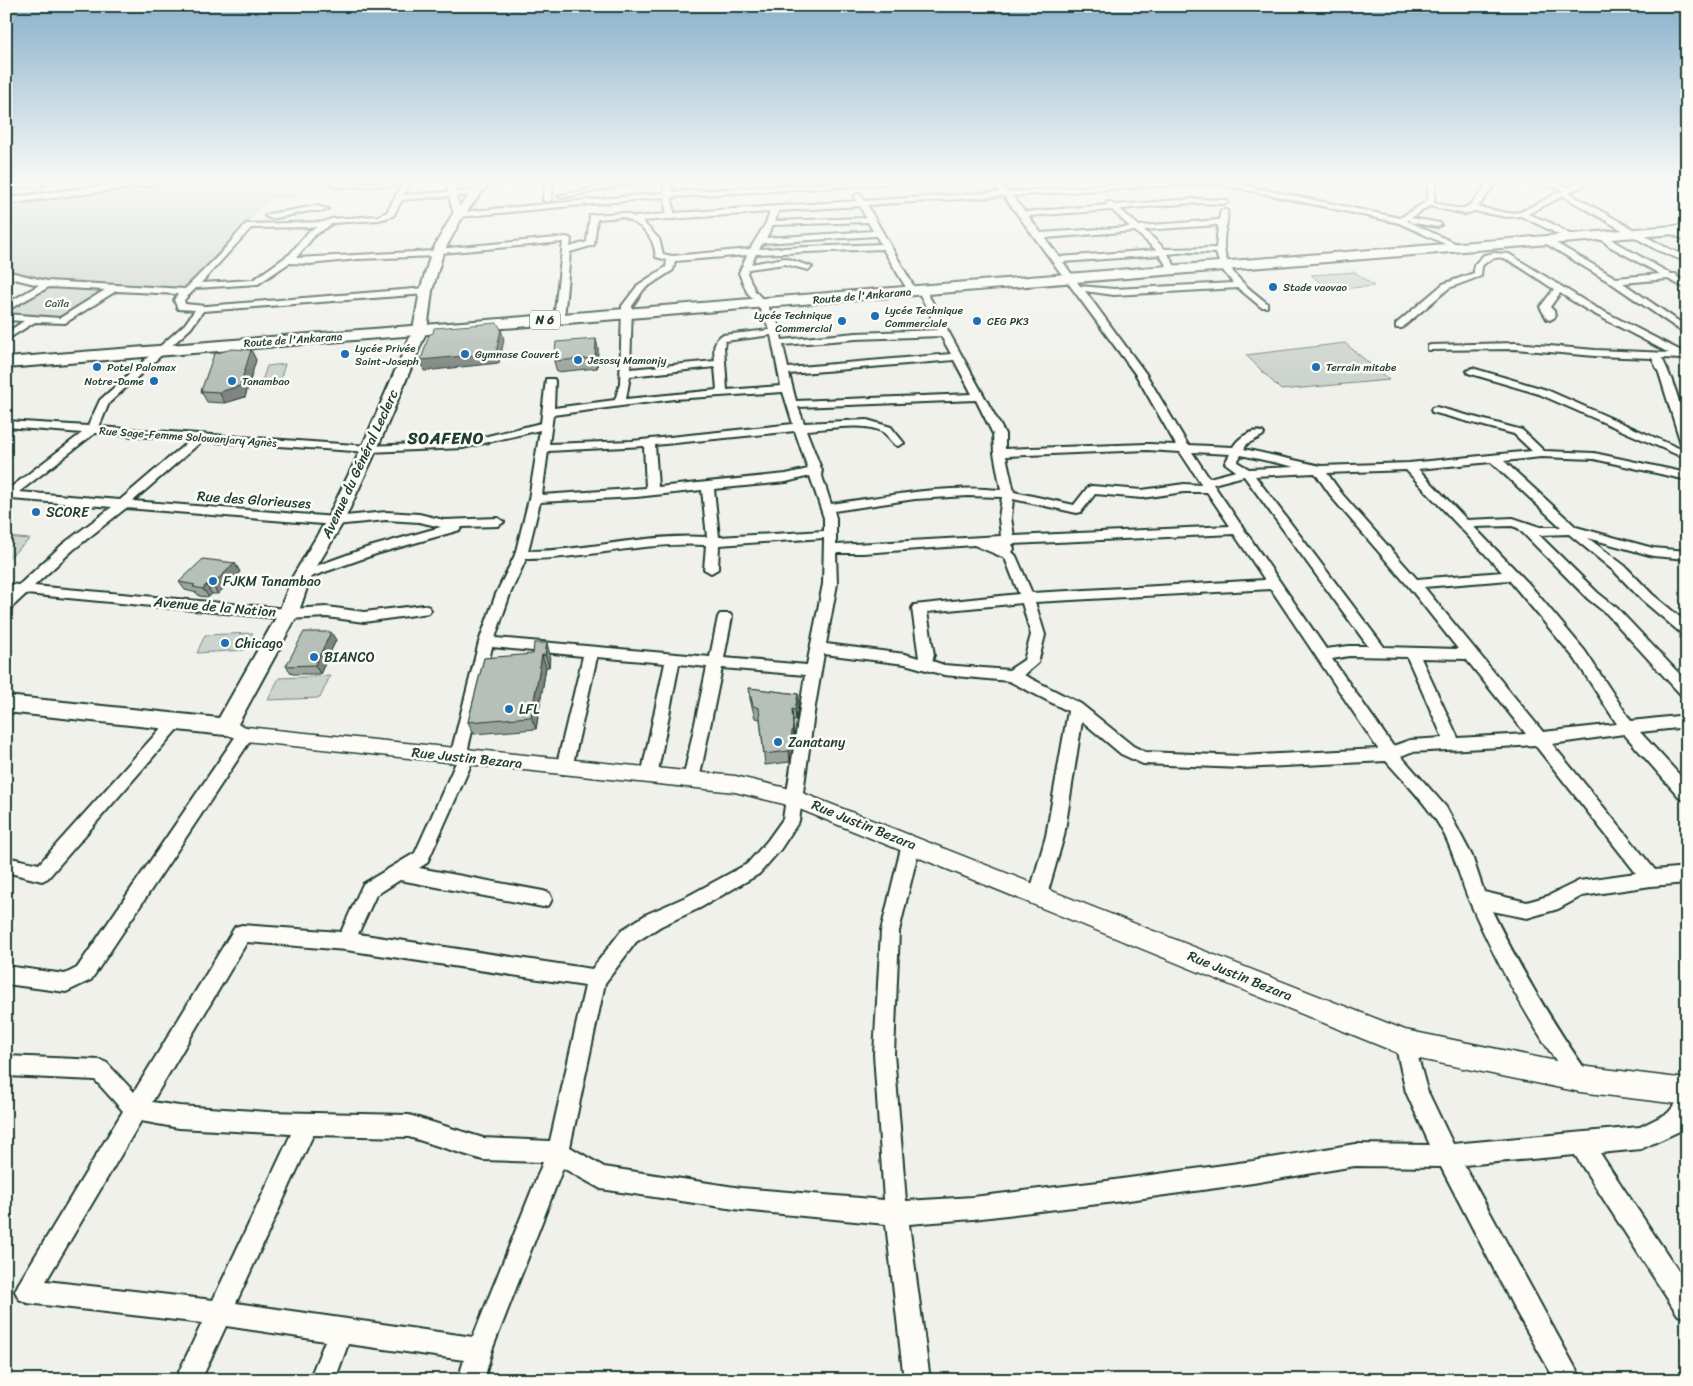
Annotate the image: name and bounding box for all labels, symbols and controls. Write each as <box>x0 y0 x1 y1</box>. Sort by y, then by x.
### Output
place label: Stade vaovao <box>1283 278 1347 297</box>
marker: Stade vaovao <box>1267 281 1279 293</box>
street label: Route de l'Ankarana <box>812 282 912 310</box>
park label: Caïla <box>45 294 70 313</box>
place label: Lycée Technique Commerciale <box>885 301 963 333</box>
place label: Lycée Technique Commercial <box>754 306 833 338</box>
road number: N 6 <box>530 310 560 330</box>
marker: Lycée Technique Commerciale <box>869 310 881 322</box>
place label: CEG PK3 <box>987 312 1029 331</box>
marker: Lycée Technique Commercial <box>836 315 848 327</box>
marker: CEG PK3 <box>971 315 983 327</box>
street label: Route de l'Ankarana <box>243 327 343 353</box>
place label: Lycée Privée Saint-Joseph <box>355 339 419 371</box>
place label: Gymnase Couvert <box>475 345 560 364</box>
marker: Lycée Privée Saint-Joseph <box>339 348 351 360</box>
marker: Gymnase Couvert <box>459 348 471 360</box>
place label: Jesosy Mamonjy <box>587 351 667 370</box>
marker: Jesosy Mamonjy <box>572 354 584 366</box>
place label: Potel Palomax <box>107 358 176 377</box>
place label: Terrain mitabe <box>1326 358 1397 377</box>
marker: Potel Palomax <box>91 361 103 373</box>
marker: Terrain mitabe <box>1310 361 1322 373</box>
place label: Notre-Dame <box>85 372 144 391</box>
place label: Tanambao <box>242 372 290 391</box>
marker: Notre-Dame <box>148 375 160 387</box>
marker: Tanambao <box>226 375 238 387</box>
street label: Avenue du Général Leclerc <box>314 385 406 544</box>
street label: Rue Sage-Femme Solowanjary Agnès <box>99 421 278 453</box>
district label: SOAFENO <box>407 424 484 453</box>
street label: Rue des Glorieuses <box>196 484 312 516</box>
place label: SCORE <box>46 500 90 525</box>
marker: SCORE <box>30 506 42 518</box>
place label: FJKM Tanambao <box>223 569 321 594</box>
marker: FJKM Tanambao <box>207 575 219 587</box>
street label: Avenue de la Nation <box>152 589 278 625</box>
place label: Chicago <box>235 631 283 656</box>
marker: Chicago <box>219 637 231 649</box>
place label: BIANCO <box>324 645 375 670</box>
marker: BIANCO <box>308 651 320 663</box>
place label: LFL <box>519 697 540 722</box>
marker: LFL <box>503 703 515 715</box>
place label: Zanatany <box>788 730 846 755</box>
marker: Zanatany <box>772 736 784 748</box>
street label: Rue Justin Bezara <box>410 740 524 776</box>
street label: Rue Justin Bezara <box>808 793 920 857</box>
street label: Rue Justin Bezara <box>1184 944 1296 1008</box>

